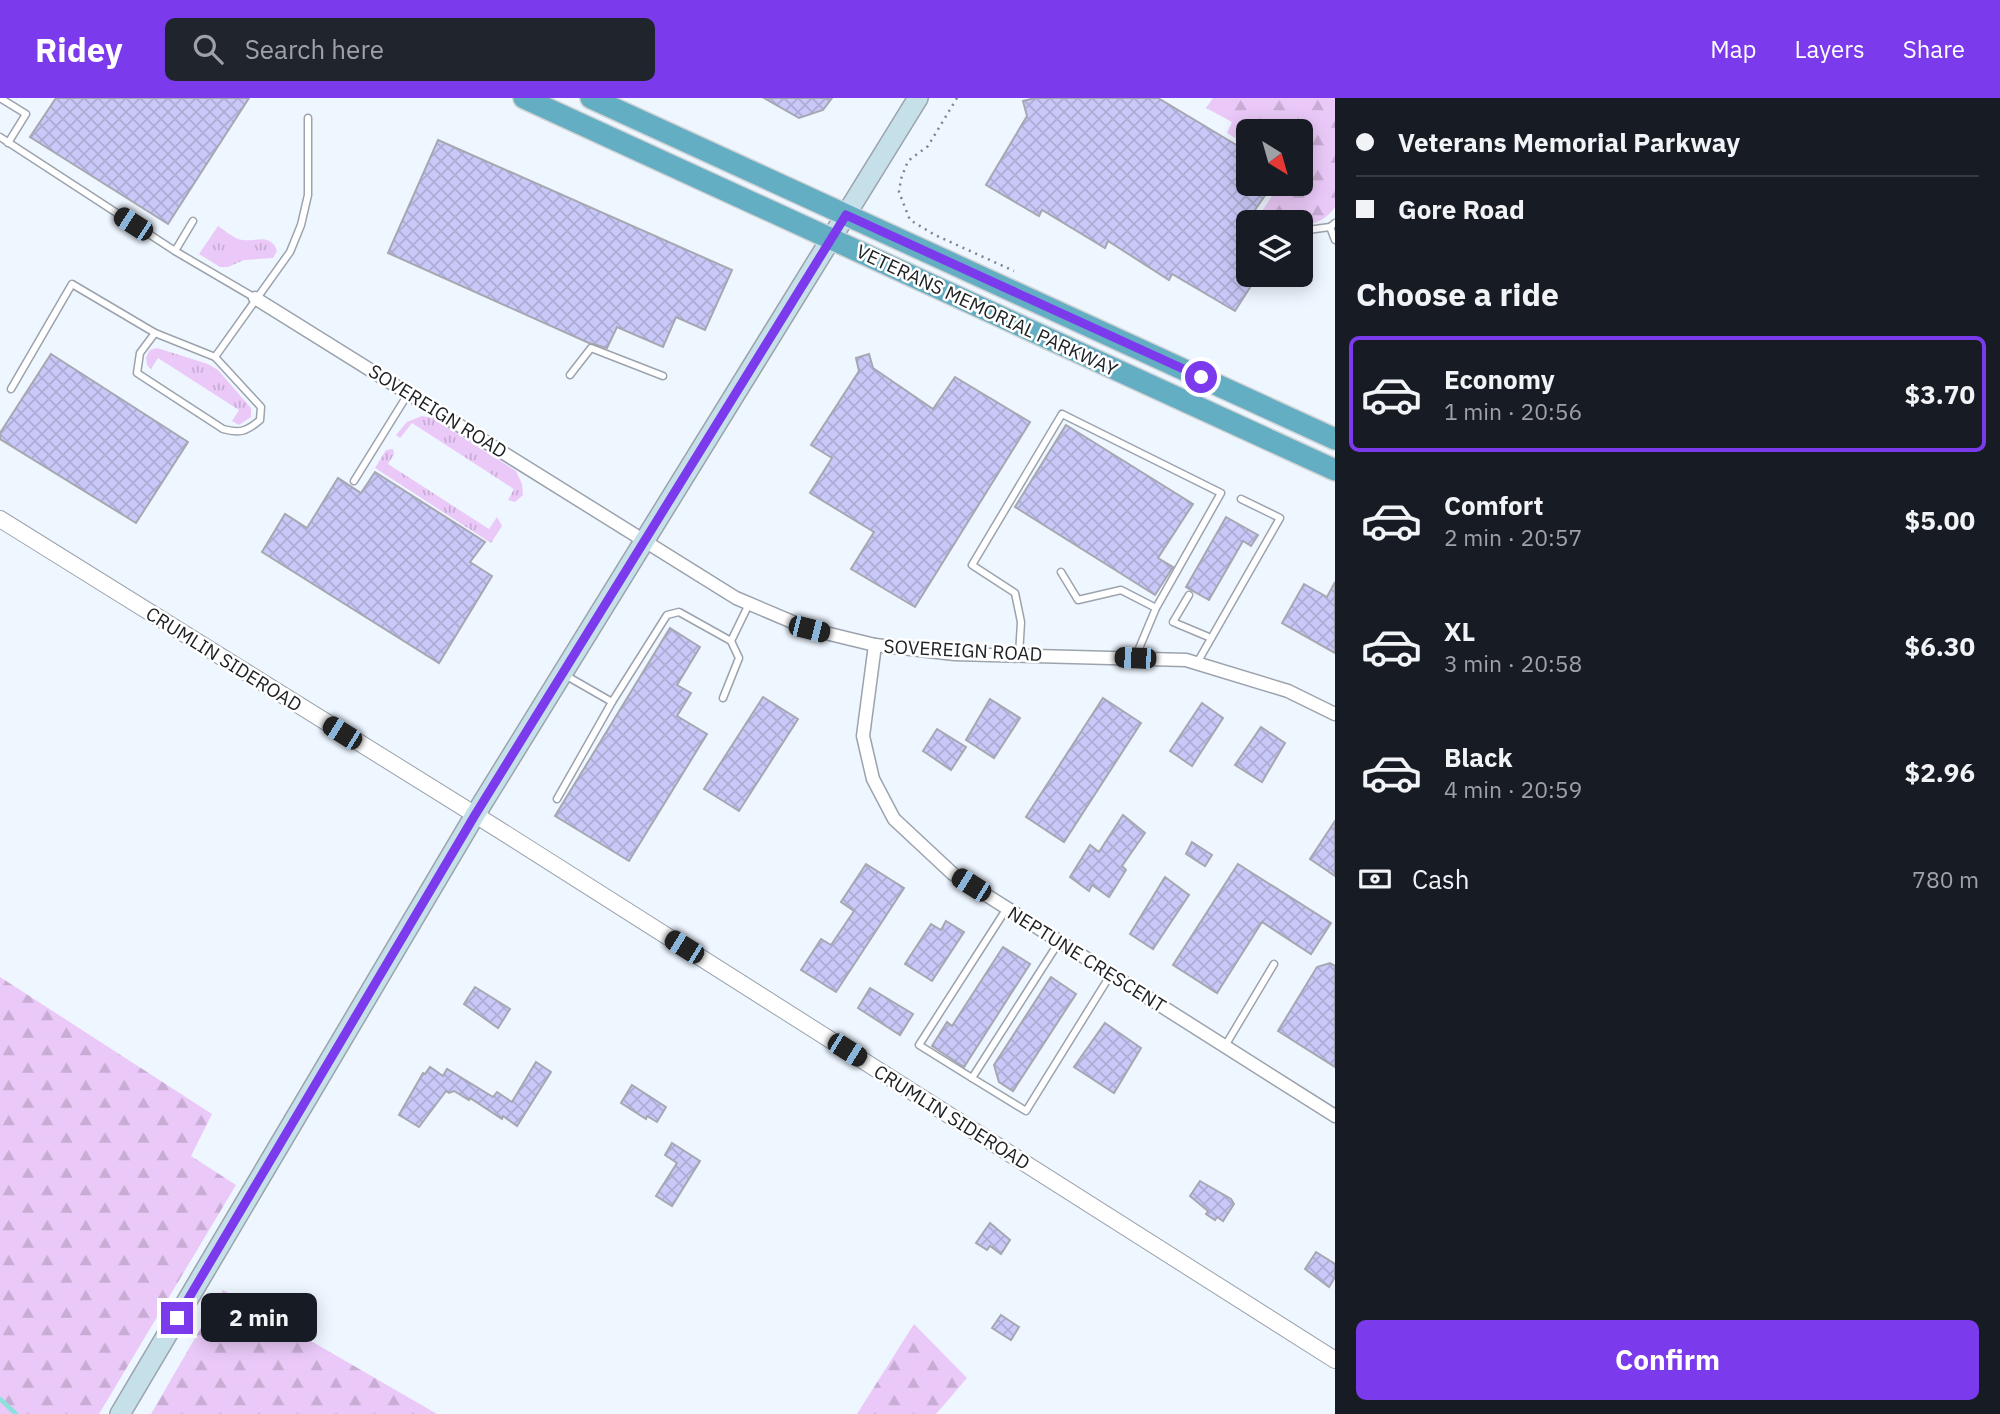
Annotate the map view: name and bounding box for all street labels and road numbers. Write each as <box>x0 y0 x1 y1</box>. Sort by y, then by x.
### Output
street label: VETERANS MEMORIAL PARKWAY <box>853 239 1122 381</box>
street label: SOVEREIGN ROAD <box>364 359 512 463</box>
street label: CRUMLIN SIDEROAD <box>141 601 307 717</box>
street label: SOVEREIGN ROAD <box>883 634 1043 666</box>
street label: NEPTUNE CRESCENT <box>1003 901 1171 1017</box>
street label: CRUMLIN SIDEROAD <box>869 1059 1035 1175</box>

